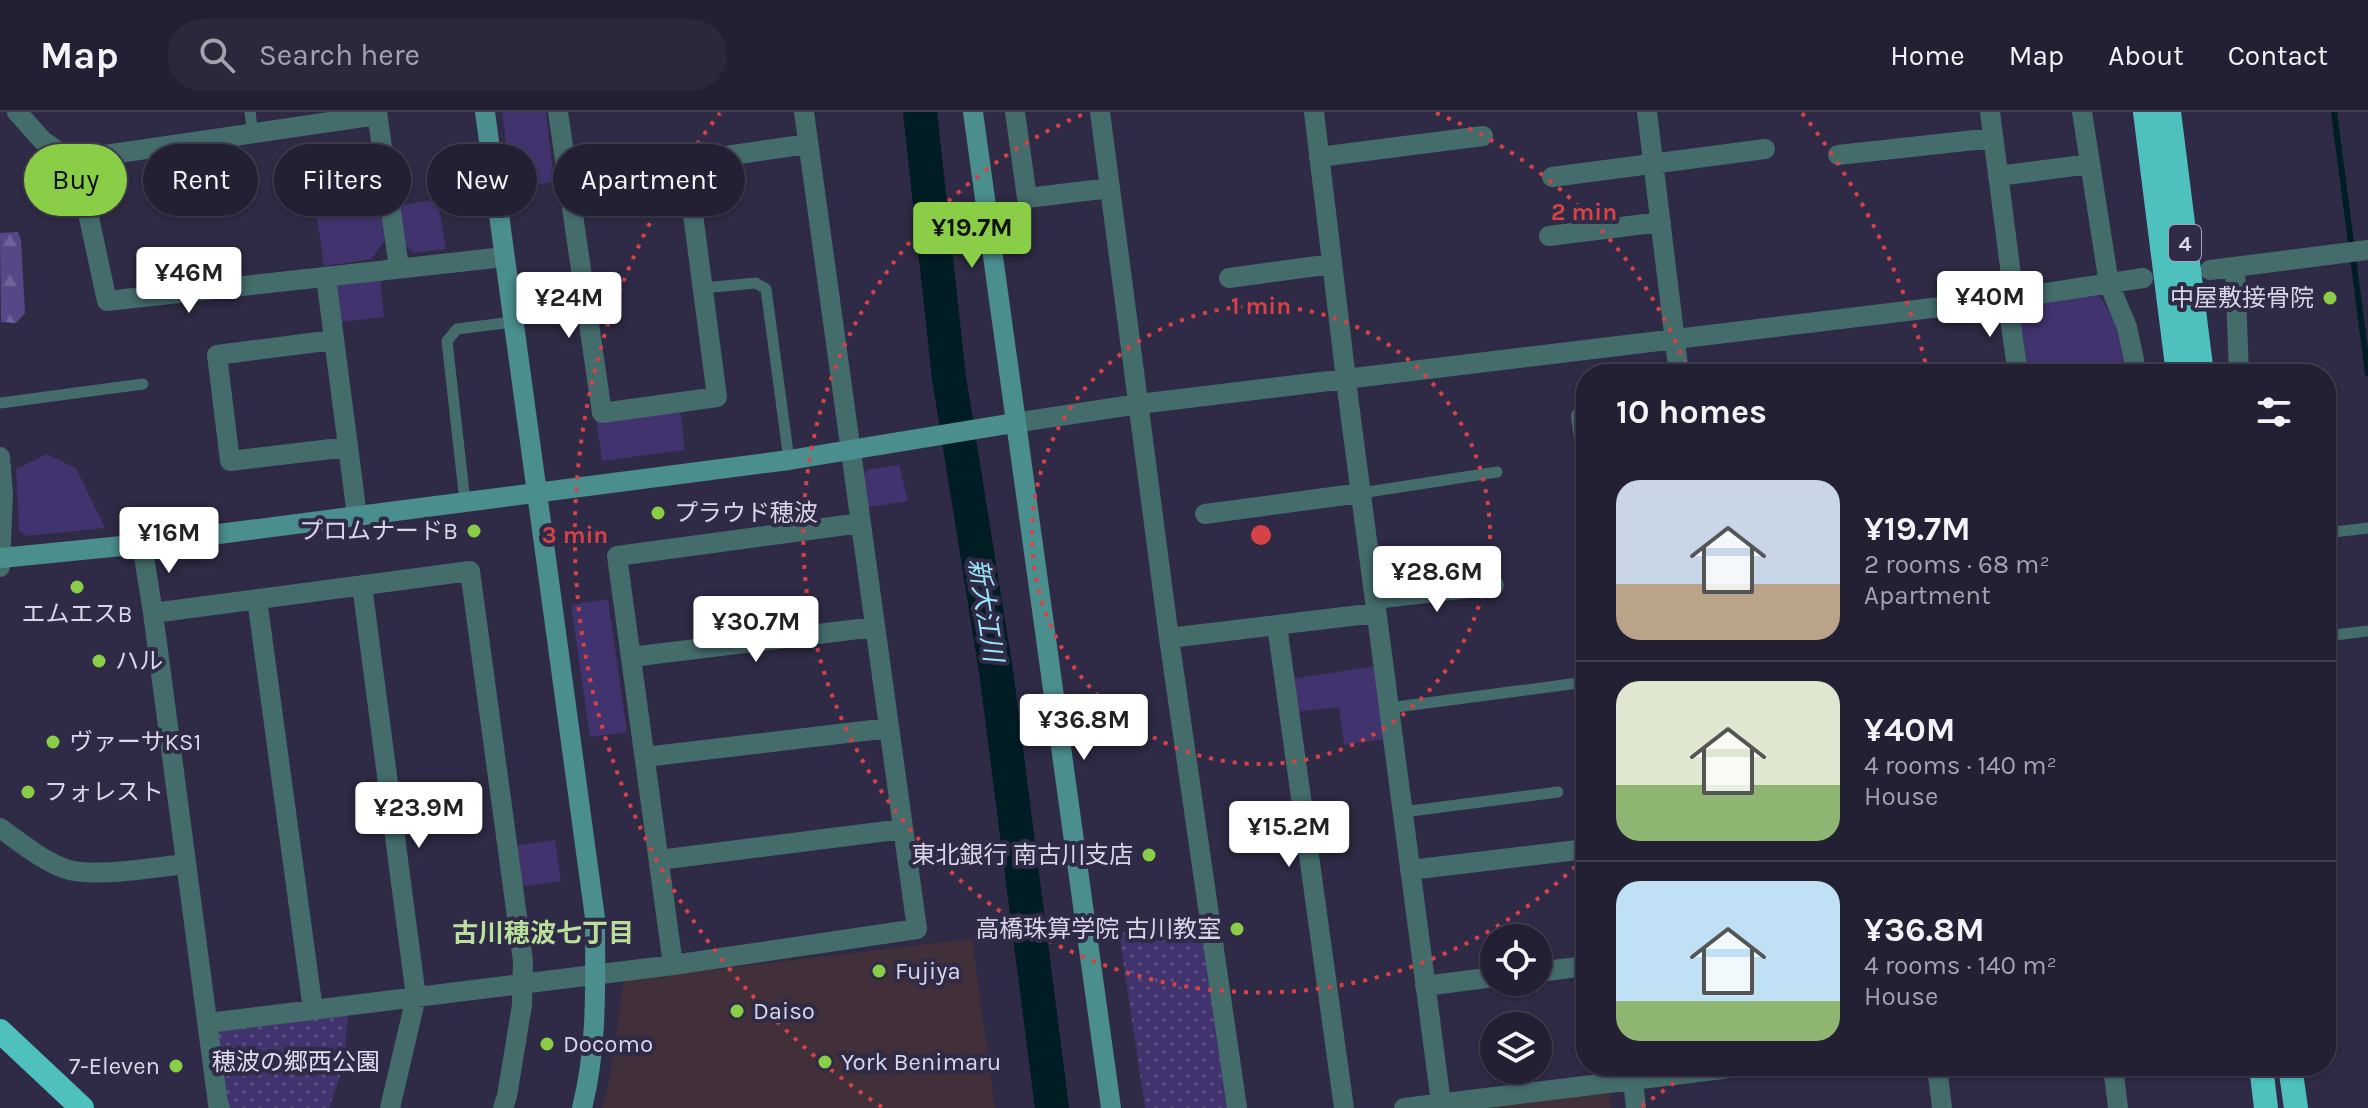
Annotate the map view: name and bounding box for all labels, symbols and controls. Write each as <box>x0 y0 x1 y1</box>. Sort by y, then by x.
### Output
search box <box>167 19 727 91</box>
text: Map <box>40 33 119 78</box>
icon: search <box>195 33 239 77</box>
text: Search here <box>259 37 420 73</box>
text: Home <box>1890 39 1965 72</box>
text: Map <box>2009 39 2064 72</box>
text: About <box>2108 39 2184 72</box>
text: Contact <box>2228 39 2328 72</box>
chip: Buy <box>24 144 127 216</box>
chip: Rent <box>143 144 258 216</box>
chip: Filters <box>274 144 411 216</box>
chip: New <box>427 144 537 216</box>
chip: Apartment <box>553 144 745 216</box>
text: 2 min <box>1551 198 1617 226</box>
pin: ¥19.7M <box>907 202 1037 270</box>
text: ¥19.7M <box>931 212 1013 243</box>
road number: 4 <box>2169 225 2201 261</box>
pin: ¥46M <box>142 247 236 315</box>
text: ¥46M <box>154 257 224 288</box>
pin: ¥40M <box>1943 271 2037 339</box>
pin: ¥24M <box>522 272 616 340</box>
text: ¥40M <box>1955 281 2025 312</box>
text: ¥24M <box>534 282 604 313</box>
place label: 中屋敷接骨院 <box>2170 284 2314 312</box>
marker: 中屋敷接骨院 <box>2321 289 2339 307</box>
text: 1 min <box>1231 292 1291 320</box>
icon: filters <box>2252 390 2296 434</box>
text: 10 homes <box>1616 392 1767 432</box>
place label: プラウド穂波 <box>674 499 818 527</box>
marker: プラウド穂波 <box>649 504 667 522</box>
pin: ¥16M <box>122 507 216 575</box>
text: ¥19.7M <box>1864 509 1971 549</box>
icon: home <box>1680 512 1776 608</box>
text: ¥16M <box>137 517 201 548</box>
place label: プロムナードB <box>299 517 458 545</box>
text: 3 min <box>542 521 608 549</box>
centre of rings <box>1247 521 1275 549</box>
marker: プロムナードB <box>465 522 483 540</box>
pin: ¥28.6M <box>1372 546 1502 614</box>
text: 2 rooms · 68 m² <box>1864 549 2050 580</box>
water label: 新大江川 <box>962 556 1009 667</box>
text: ¥28.6M <box>1391 556 1483 587</box>
marker: エムエスB <box>68 578 86 596</box>
text: Apartment <box>1864 580 1991 611</box>
pin: ¥30.7M <box>691 596 821 664</box>
place label: エムエスB <box>22 600 132 628</box>
text: ¥30.7M <box>711 606 801 637</box>
place label: ハル <box>115 647 163 675</box>
marker: ハル <box>90 652 108 670</box>
pin: ¥36.8M <box>1019 694 1149 762</box>
text: ¥36.8M <box>1038 704 1130 735</box>
text: ¥40M <box>1864 710 1955 750</box>
icon: home <box>1680 713 1776 809</box>
place label: ヴァーサKS1 <box>69 728 202 756</box>
marker: ヴァーサKS1 <box>44 733 62 751</box>
text: 4 rooms · 140 m² <box>1864 750 2057 781</box>
place label: フォレスト <box>44 778 164 806</box>
text: House <box>1864 781 1938 812</box>
pin: ¥23.9M <box>354 782 484 850</box>
marker: フォレスト <box>19 783 37 801</box>
text: ¥23.9M <box>373 792 465 823</box>
pin: ¥15.2M <box>1224 801 1354 869</box>
text: ¥15.2M <box>1247 811 1331 842</box>
place label: 東北銀行 南古川支店 <box>911 841 1133 869</box>
marker: 東北銀行 南古川支店 <box>1140 846 1158 864</box>
text: ¥36.8M <box>1864 910 1985 950</box>
icon: home <box>1680 913 1776 1009</box>
place label: 高橋珠算学院 古川教室 <box>975 915 1221 943</box>
district label: 古川穂波七丁目 <box>452 918 634 949</box>
marker: 高橋珠算学院 古川教室 <box>1228 920 1246 938</box>
map controls <box>1480 924 1552 1084</box>
button: locate <box>1480 924 1552 996</box>
text: 4 rooms · 140 m² <box>1864 950 2057 981</box>
place label: Fujiya <box>895 957 961 985</box>
marker: Fujiya <box>870 962 888 980</box>
text: House <box>1864 981 1938 1012</box>
place label: Daiso <box>753 997 815 1025</box>
marker: Daiso <box>728 1002 746 1020</box>
button: layers <box>1480 1012 1552 1084</box>
place label: Docomo <box>563 1030 653 1058</box>
marker: Docomo <box>538 1035 556 1053</box>
park label: 穂波の郷西公園 <box>212 1048 380 1076</box>
place label: York Benimaru <box>841 1048 1001 1076</box>
place label: 7-Eleven <box>69 1052 160 1080</box>
marker: York Benimaru <box>816 1053 834 1071</box>
marker: 7-Eleven <box>167 1057 185 1075</box>

